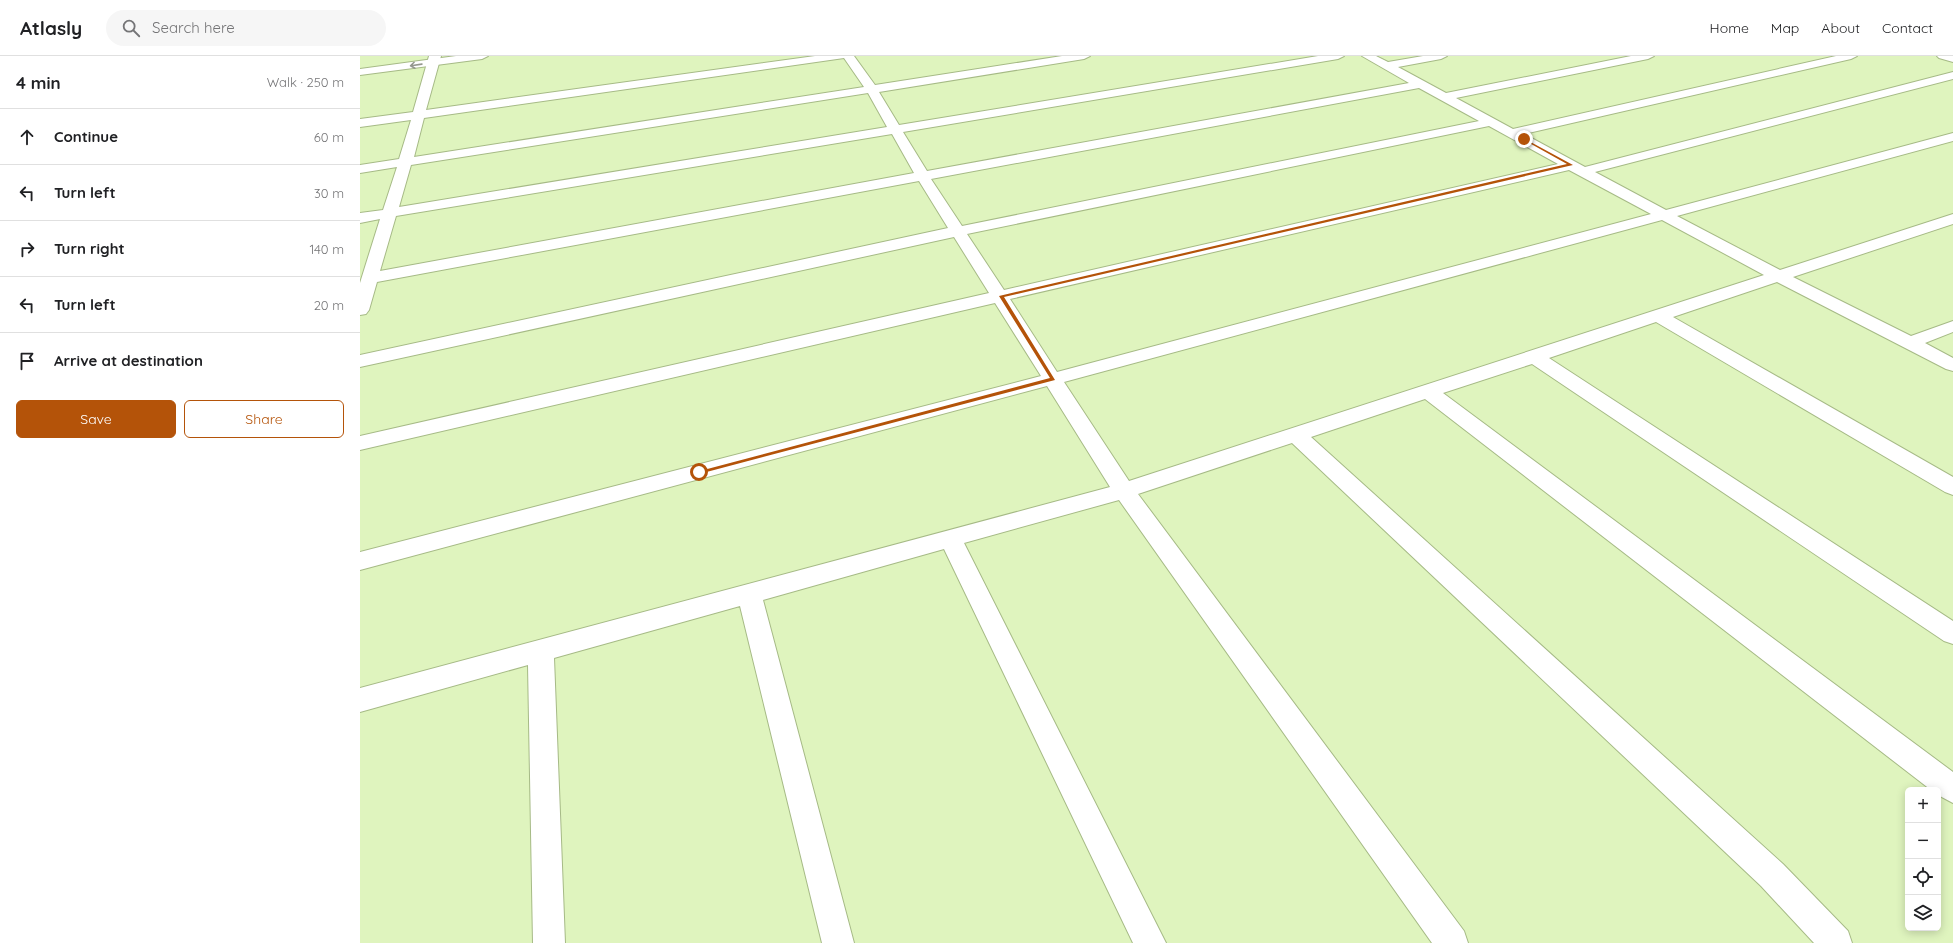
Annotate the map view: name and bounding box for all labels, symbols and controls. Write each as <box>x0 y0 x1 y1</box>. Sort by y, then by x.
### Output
search box <box>106 10 386 46</box>
text: Atlasly <box>20 16 82 40</box>
icon: search <box>120 17 142 39</box>
text: Search here <box>152 18 235 37</box>
text: Home <box>1710 19 1749 37</box>
text: Map <box>1771 19 1799 37</box>
text: About <box>1821 19 1860 37</box>
text: Contact <box>1882 19 1933 37</box>
one-way arrow <box>410 61 423 69</box>
text: 4 min <box>16 72 61 93</box>
text: Walk · 250 m <box>267 74 344 90</box>
icon: ahead <box>16 126 38 148</box>
text: Continue <box>54 127 118 146</box>
text: 60 m <box>314 129 344 145</box>
route end <box>1515 130 1533 148</box>
icon: left <box>16 182 38 204</box>
text: Turn left <box>54 183 116 202</box>
text: 30 m <box>314 185 344 201</box>
icon: right <box>16 238 38 260</box>
text: Turn right <box>54 239 125 258</box>
text: 140 m <box>309 241 344 257</box>
icon: left <box>16 294 38 316</box>
text: Turn left <box>54 295 116 314</box>
text: 20 m <box>314 297 344 313</box>
icon: arrive <box>16 350 38 372</box>
text: Arrive at destination <box>54 351 203 370</box>
button: Save <box>16 400 176 438</box>
button: Share <box>184 400 344 438</box>
route start <box>690 463 708 481</box>
map controls <box>1905 787 1941 931</box>
button: + <box>1905 787 1941 823</box>
button: − <box>1905 823 1941 859</box>
button: locate <box>1905 859 1941 895</box>
button: layers <box>1905 895 1941 931</box>

